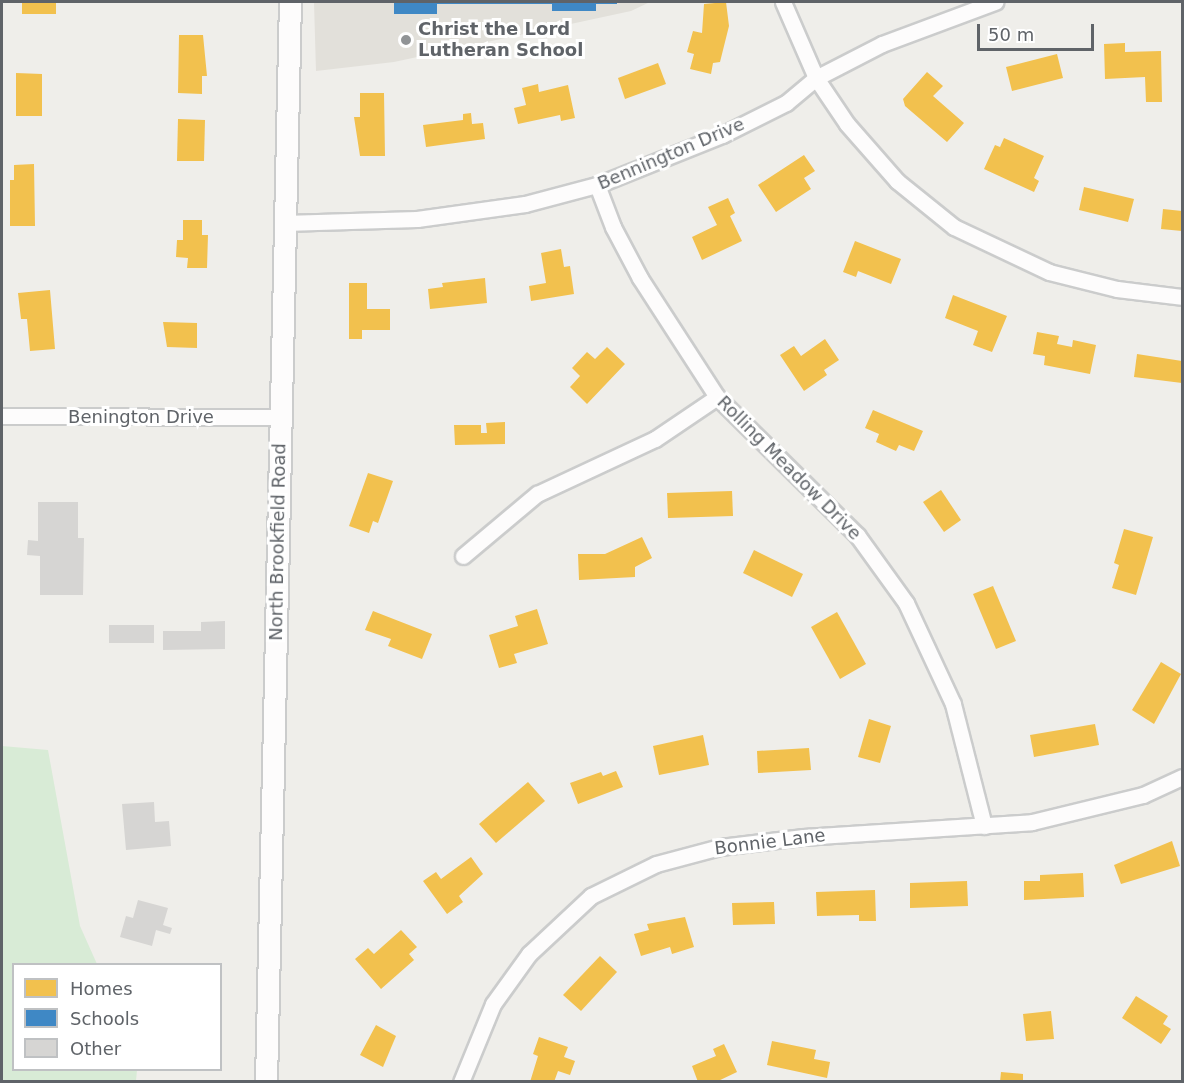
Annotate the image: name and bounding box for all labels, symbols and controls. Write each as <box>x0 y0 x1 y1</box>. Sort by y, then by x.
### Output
scale bar <box>980 12 1097 50</box>
place label: Christ the Lord Lutheran School <box>418 19 583 62</box>
text: 50 m <box>988 24 1034 45</box>
marker: Christ the Lord Lutheran School <box>399 33 413 47</box>
street label: Bennington Drive <box>594 113 748 195</box>
street label: Rolling Meadow Drive <box>713 392 865 544</box>
street label: Benington Drive <box>68 406 214 428</box>
street label: North Brookfield Road <box>265 443 291 641</box>
street label: Bonnie Lane <box>713 824 827 860</box>
legend <box>12 963 222 1071</box>
text: Homes <box>70 978 133 999</box>
text: Schools <box>70 1008 139 1029</box>
text: Other <box>70 1038 121 1059</box>

